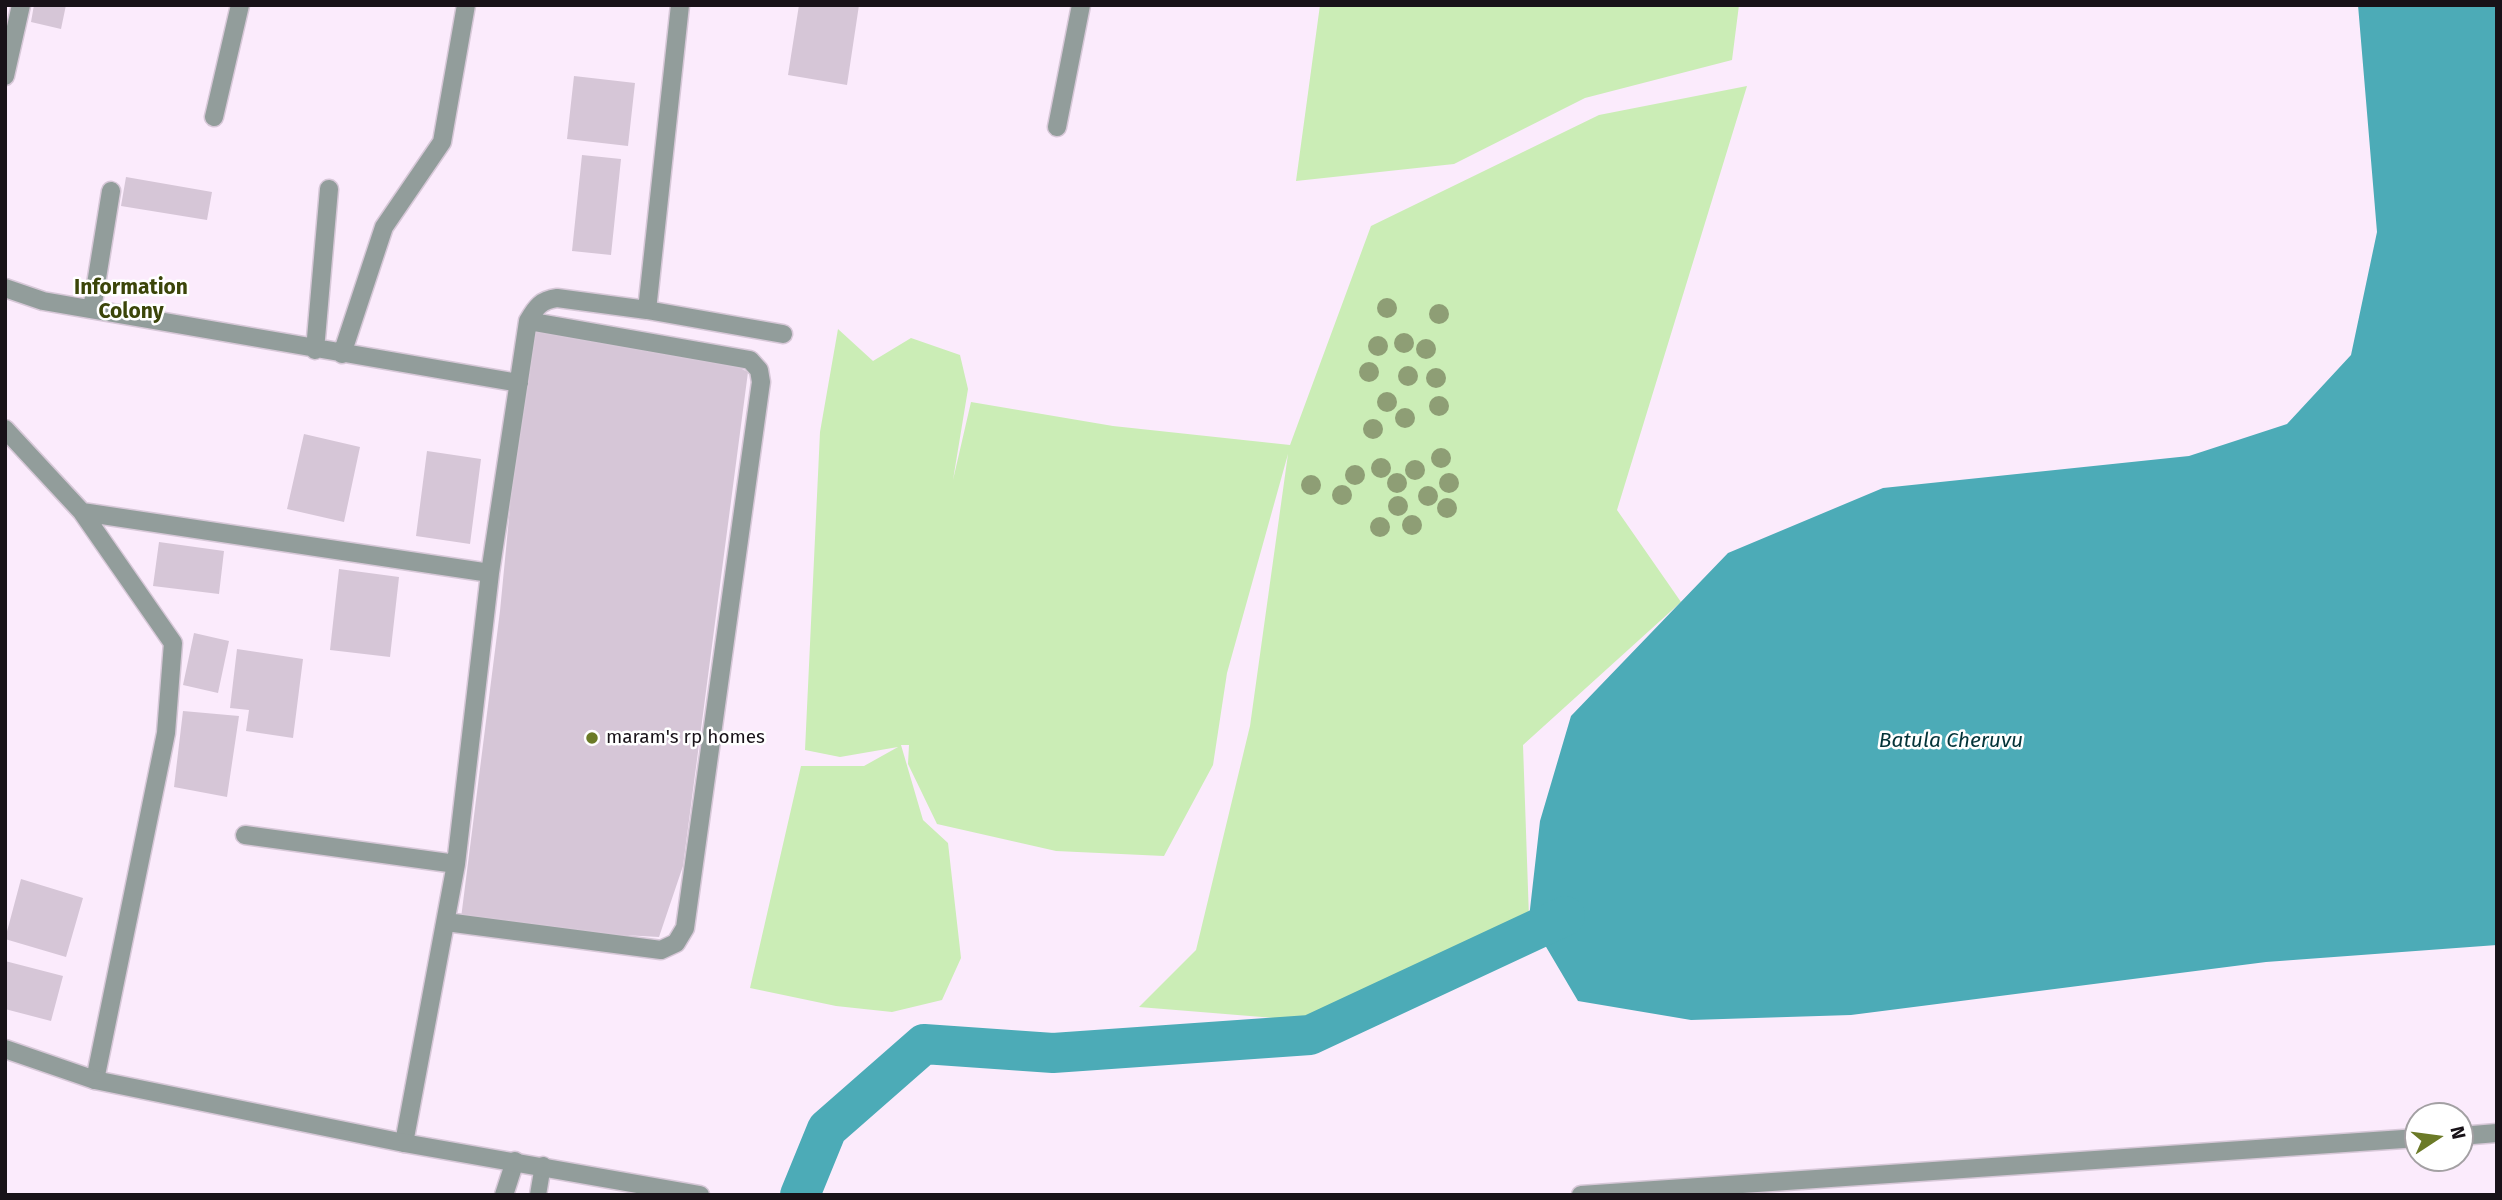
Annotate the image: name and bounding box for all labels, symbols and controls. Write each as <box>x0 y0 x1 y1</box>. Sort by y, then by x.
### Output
district label: Information Colony <box>74 275 188 325</box>
place label: maram's rp homes <box>606 727 765 749</box>
water label: Batula Cheruvu <box>1879 728 2023 754</box>
marker: maram's rp homes <box>584 730 600 746</box>
north arrow <box>2404 1102 2474 1172</box>
text: N <box>2445 1124 2471 1141</box>

